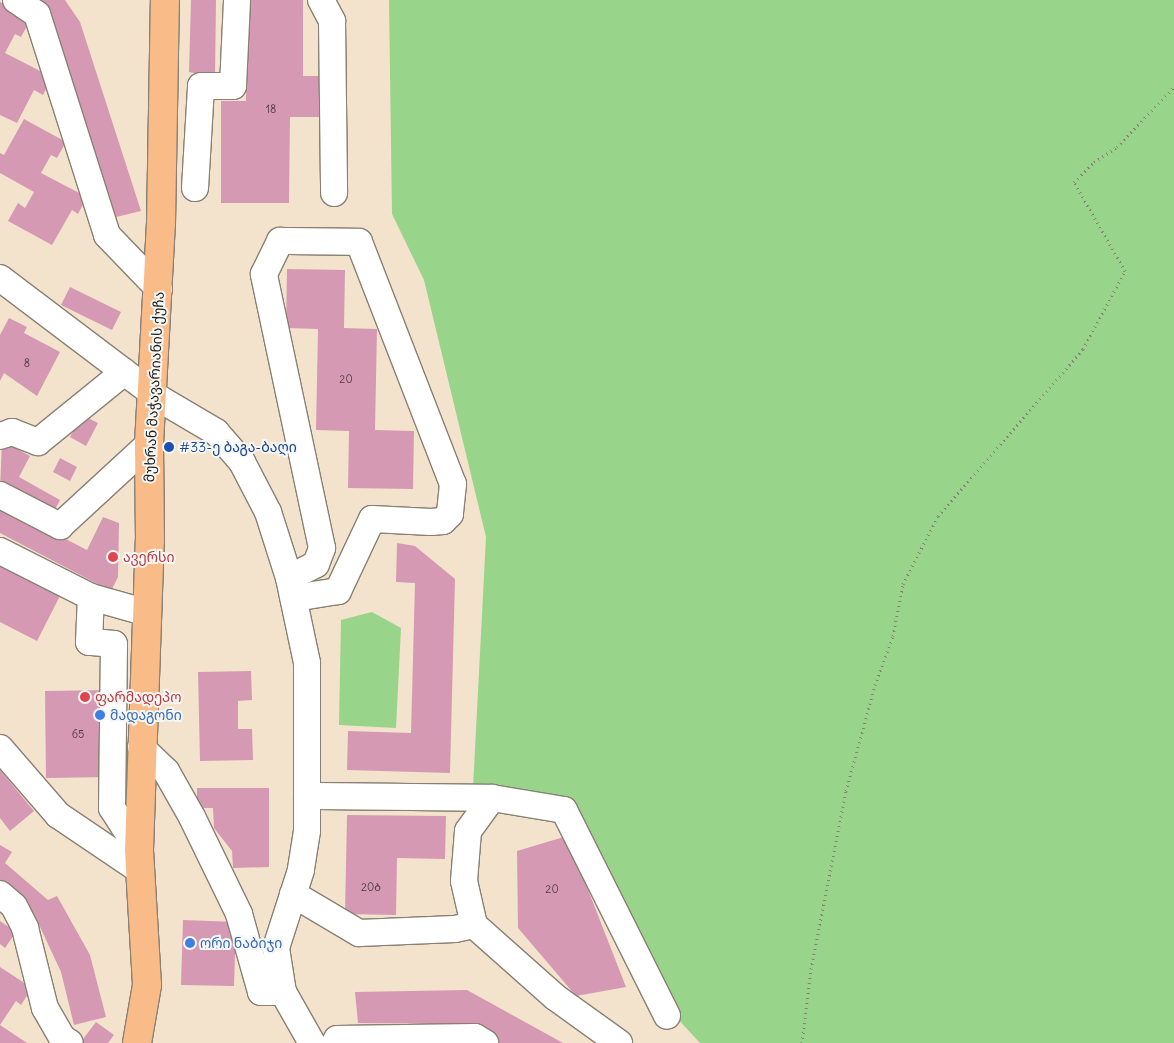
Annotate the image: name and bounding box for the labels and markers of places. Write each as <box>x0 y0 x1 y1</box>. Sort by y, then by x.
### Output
place label: #33-ე ბაგა-ბაღი <box>179 439 297 455</box>
marker: #33-ე ბაგა-ბაღი <box>163 441 175 453</box>
place label: ავერსი <box>123 549 175 565</box>
marker: ავერსი <box>107 551 119 563</box>
place label: ფარმადეპო <box>95 689 181 705</box>
marker: ფარმადეპო <box>79 691 91 703</box>
place label: მადაგონი <box>110 707 182 723</box>
marker: მადაგონი <box>94 709 106 721</box>
place label: ორი ნაბიჯი <box>200 935 282 951</box>
marker: ორი ნაბიჯი <box>184 937 196 949</box>

